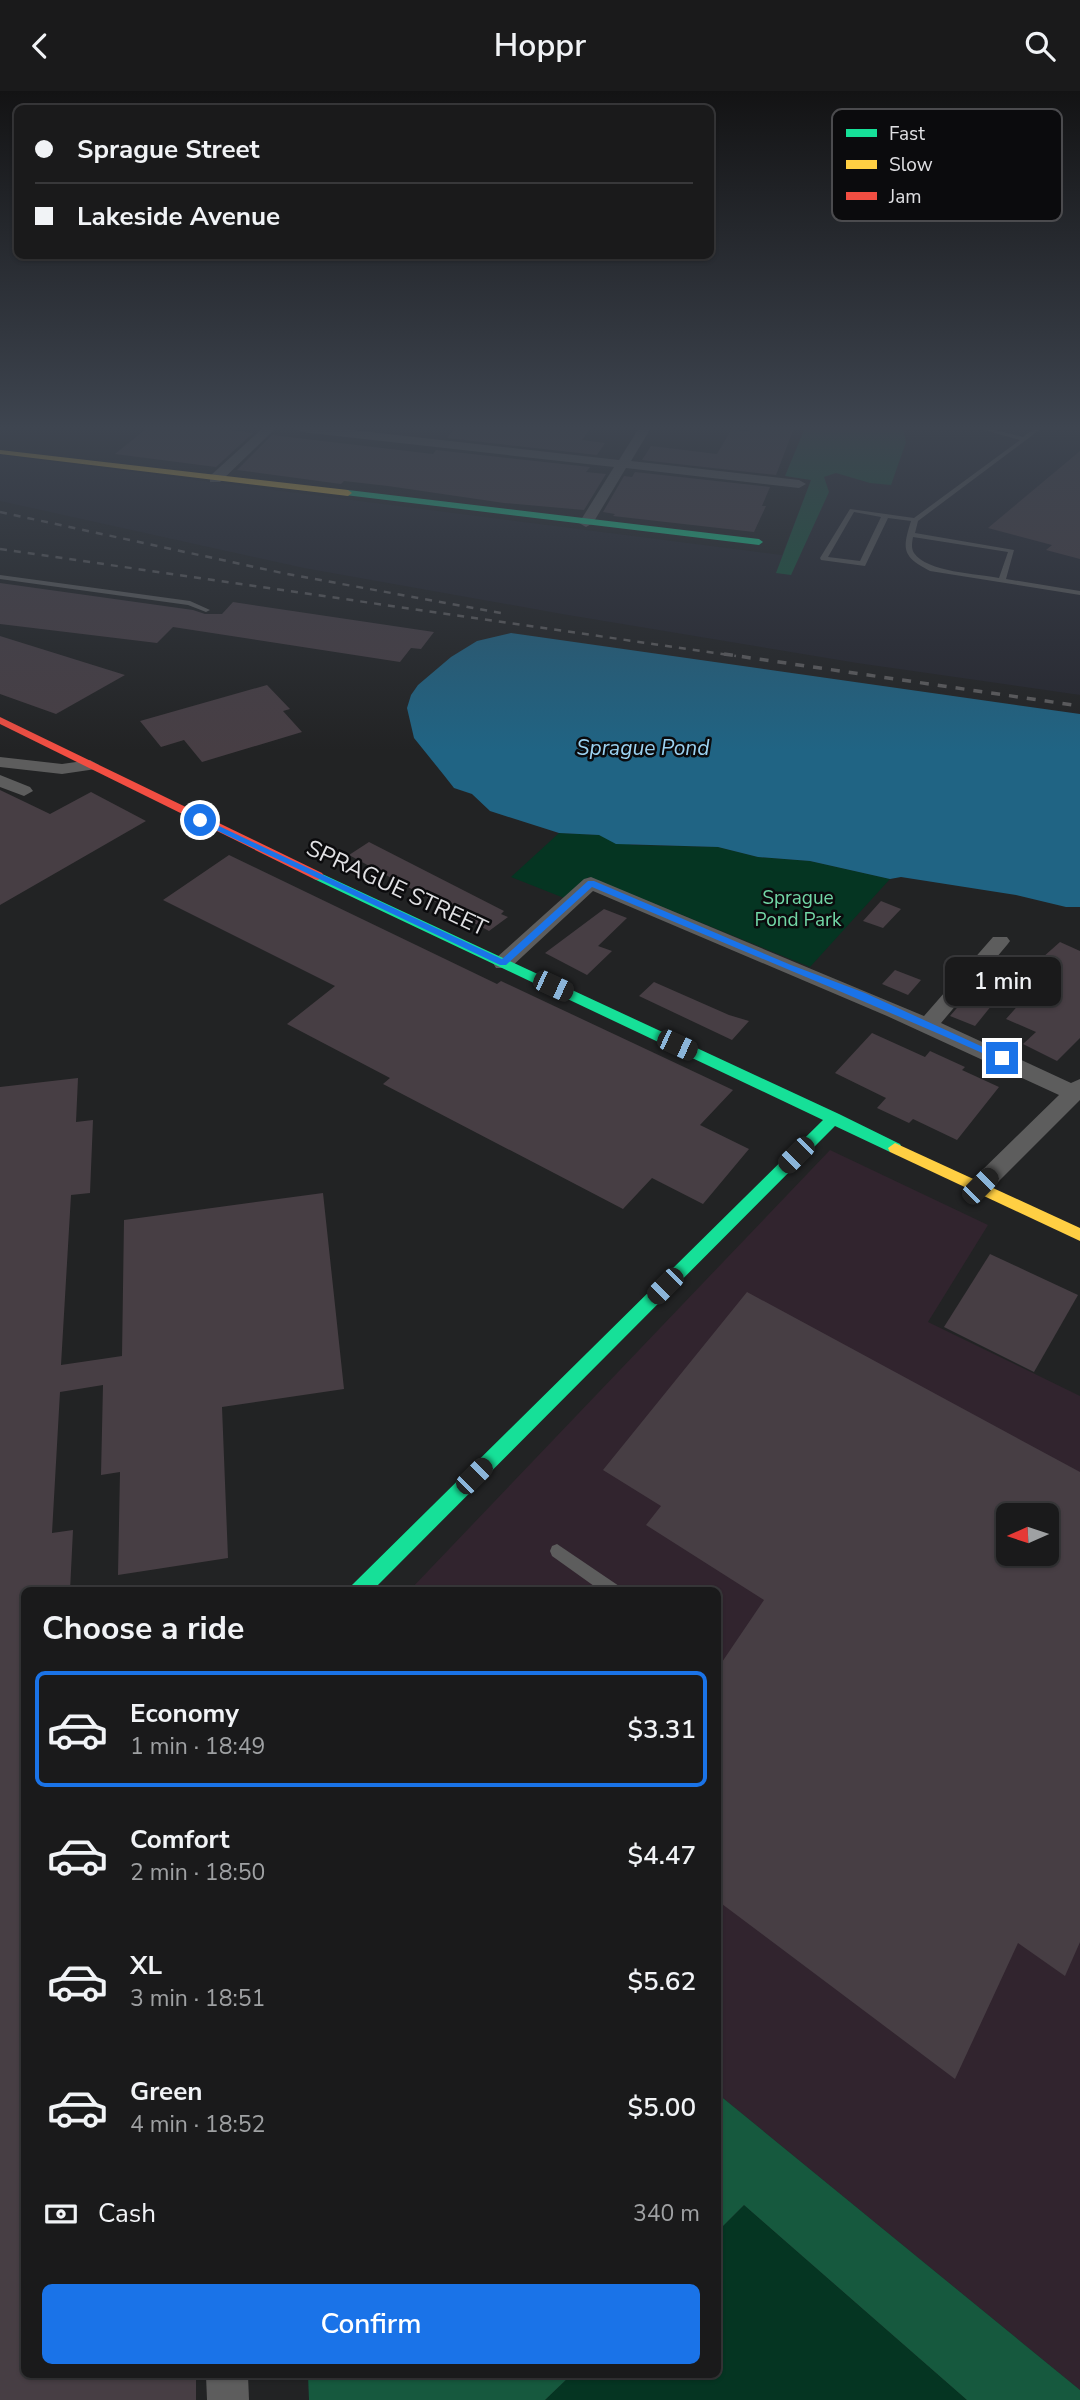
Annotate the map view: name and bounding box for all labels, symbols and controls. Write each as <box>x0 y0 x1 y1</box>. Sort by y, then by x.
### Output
text: Hoppr <box>494 24 586 67</box>
icon: back <box>21 27 59 65</box>
icon: search <box>1021 27 1059 65</box>
legend <box>832 109 1062 221</box>
text: Fast <box>889 121 925 147</box>
text: Sprague Street <box>77 132 260 167</box>
text: Slow <box>889 152 933 178</box>
text: Jam <box>888 184 922 210</box>
text: Lakeside Avenue <box>77 199 280 234</box>
water label: Sprague Pond <box>576 734 710 762</box>
route start <box>184 804 216 836</box>
street label: SPRAGUE STREET <box>301 832 493 944</box>
park label: Sprague Pond Park <box>755 885 842 933</box>
callout: 1 min <box>944 957 1060 1005</box>
text: 1 min <box>974 966 1032 997</box>
car <box>530 968 577 1004</box>
car <box>654 1027 701 1063</box>
route end <box>986 1042 1018 1074</box>
car <box>774 1133 819 1177</box>
car <box>958 1164 1003 1208</box>
car <box>643 1264 688 1308</box>
car <box>452 1454 497 1498</box>
north arrow <box>996 1503 1059 1566</box>
map controls <box>996 1503 1059 1566</box>
text: Choose a ride <box>42 1607 244 1650</box>
text: Economy <box>130 1696 239 1731</box>
icon: car <box>46 1698 109 1761</box>
text: $3.31 <box>627 1712 696 1747</box>
text: 1 min · 18:49 <box>130 1731 265 1762</box>
text: Comfort <box>130 1822 230 1857</box>
icon: car <box>46 1824 109 1887</box>
text: $4.47 <box>627 1838 696 1873</box>
text: 2 min · 18:50 <box>130 1857 265 1888</box>
text: XL <box>130 1948 162 1983</box>
icon: car <box>46 1950 109 2013</box>
text: $5.62 <box>627 1964 696 1999</box>
text: 3 min · 18:51 <box>130 1983 265 2014</box>
text: Green <box>130 2074 203 2109</box>
icon: car <box>46 2076 109 2139</box>
text: $5.00 <box>627 2090 696 2125</box>
text: 4 min · 18:52 <box>130 2109 265 2140</box>
icon: cash <box>42 2195 80 2233</box>
text: Cash <box>98 2196 156 2231</box>
text: 340 m <box>633 2198 700 2229</box>
button: Confirm <box>42 2284 700 2364</box>

